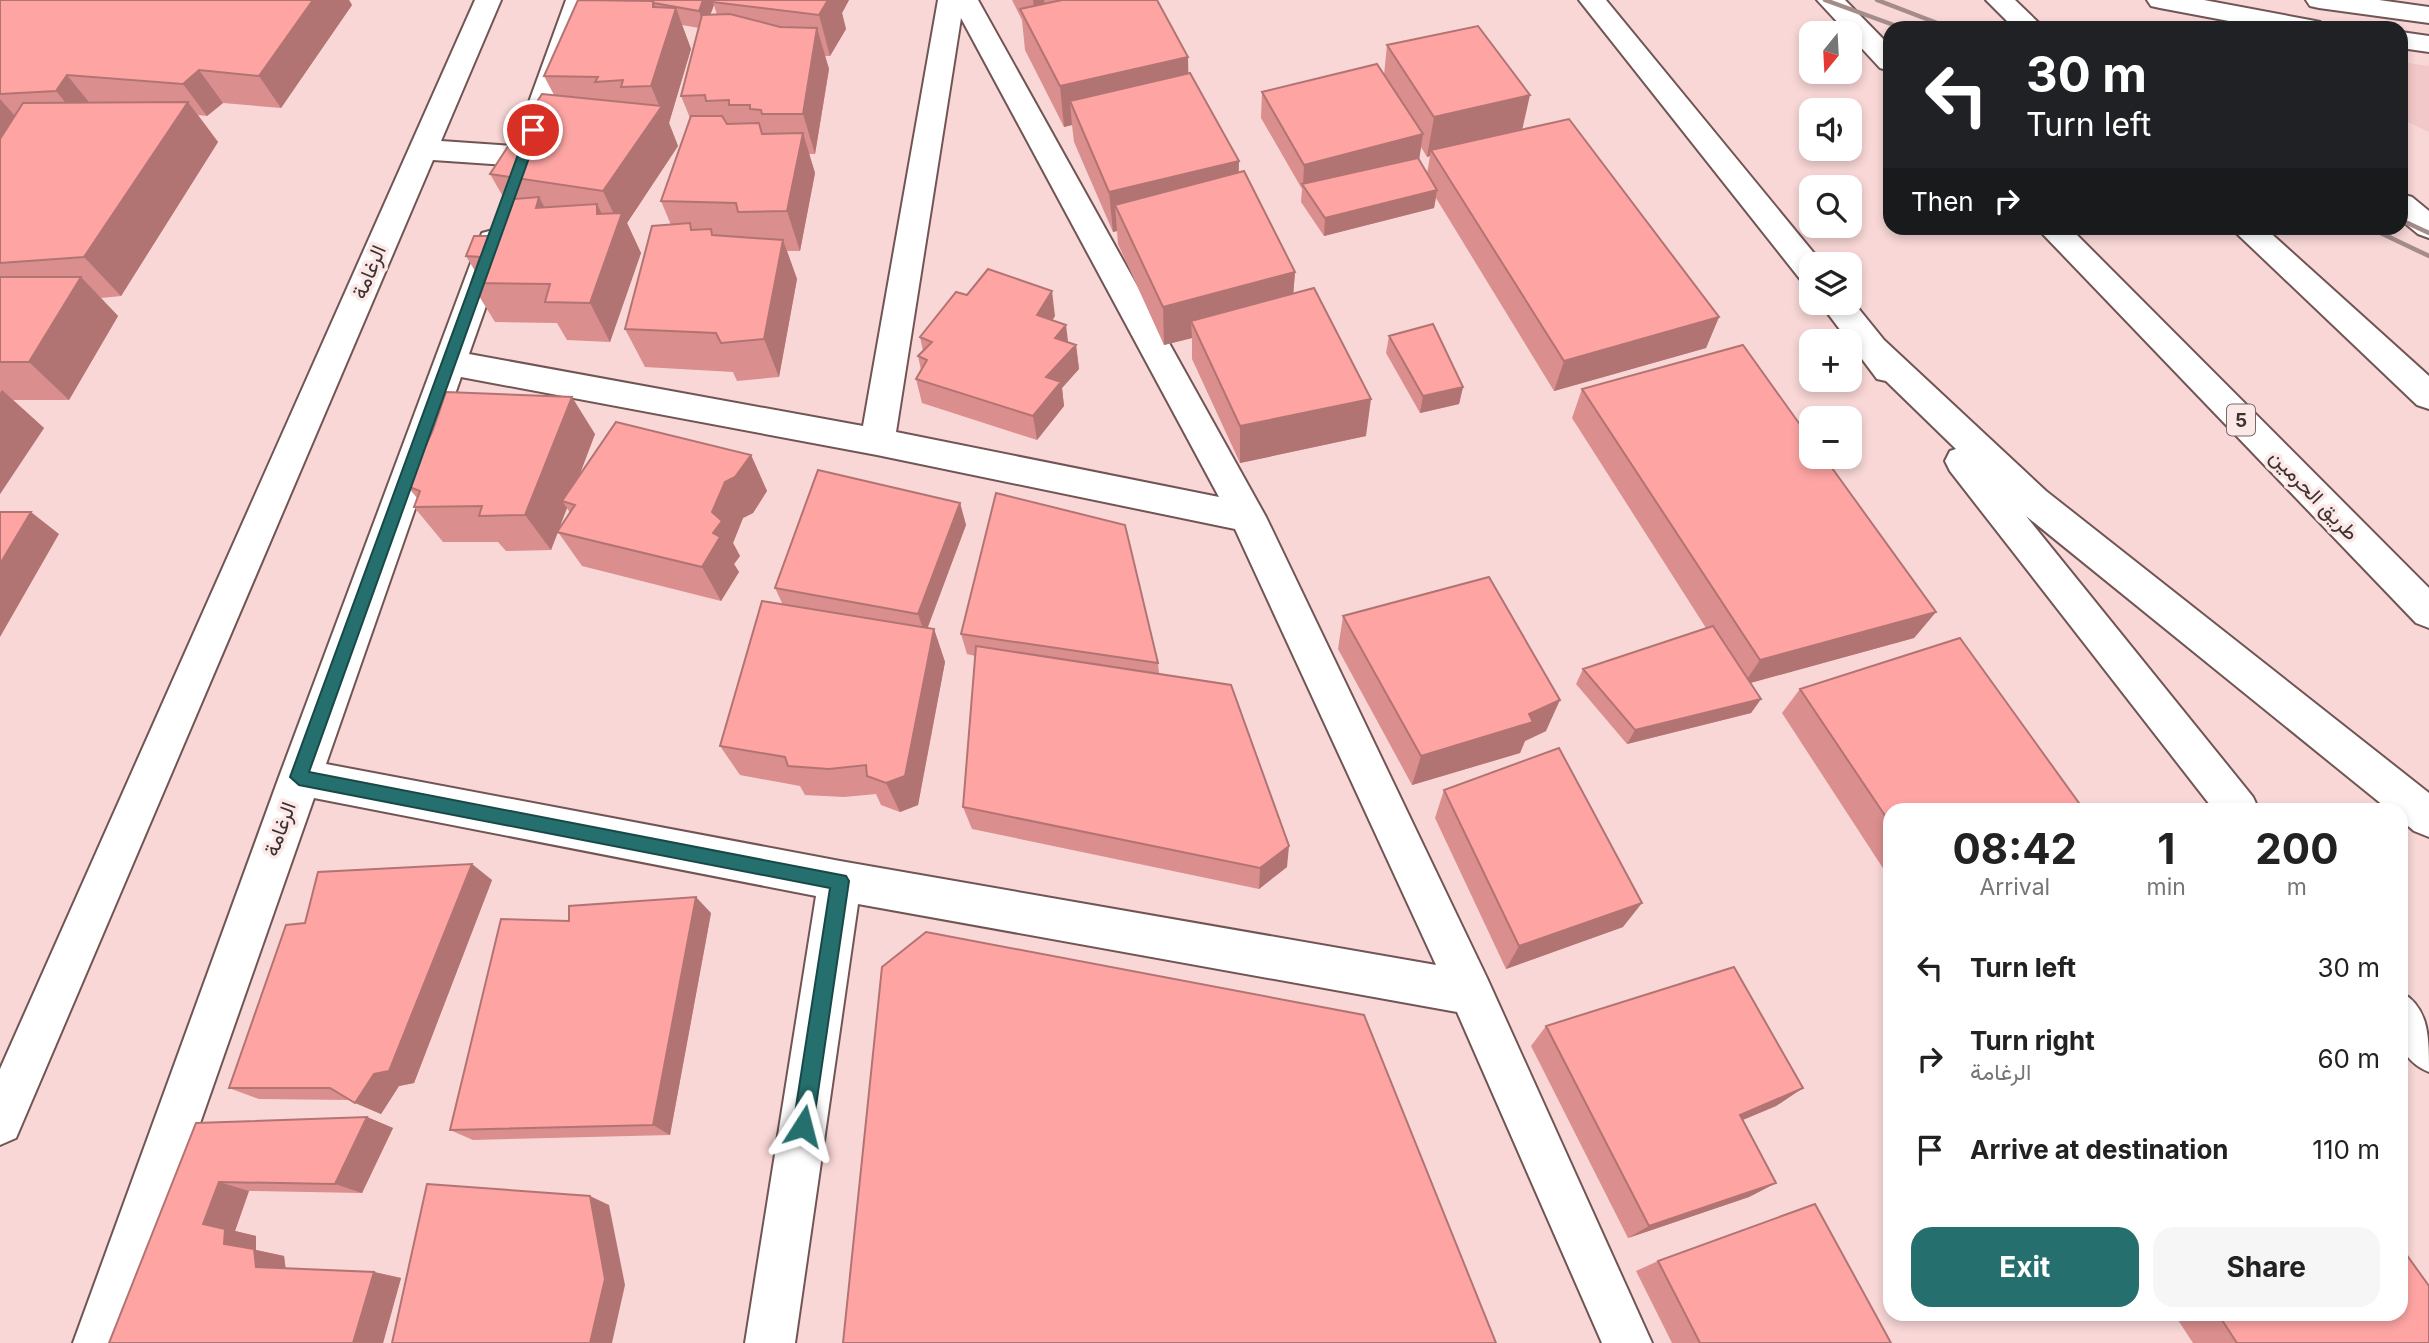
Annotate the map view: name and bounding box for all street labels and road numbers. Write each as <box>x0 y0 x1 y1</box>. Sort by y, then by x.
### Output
street label: الرغامة <box>346 241 392 303</box>
road number: 5 <box>2227 404 2255 436</box>
street label: طريق الحرمين <box>2264 444 2364 546</box>
street label: الرغامة <box>258 798 302 860</box>

